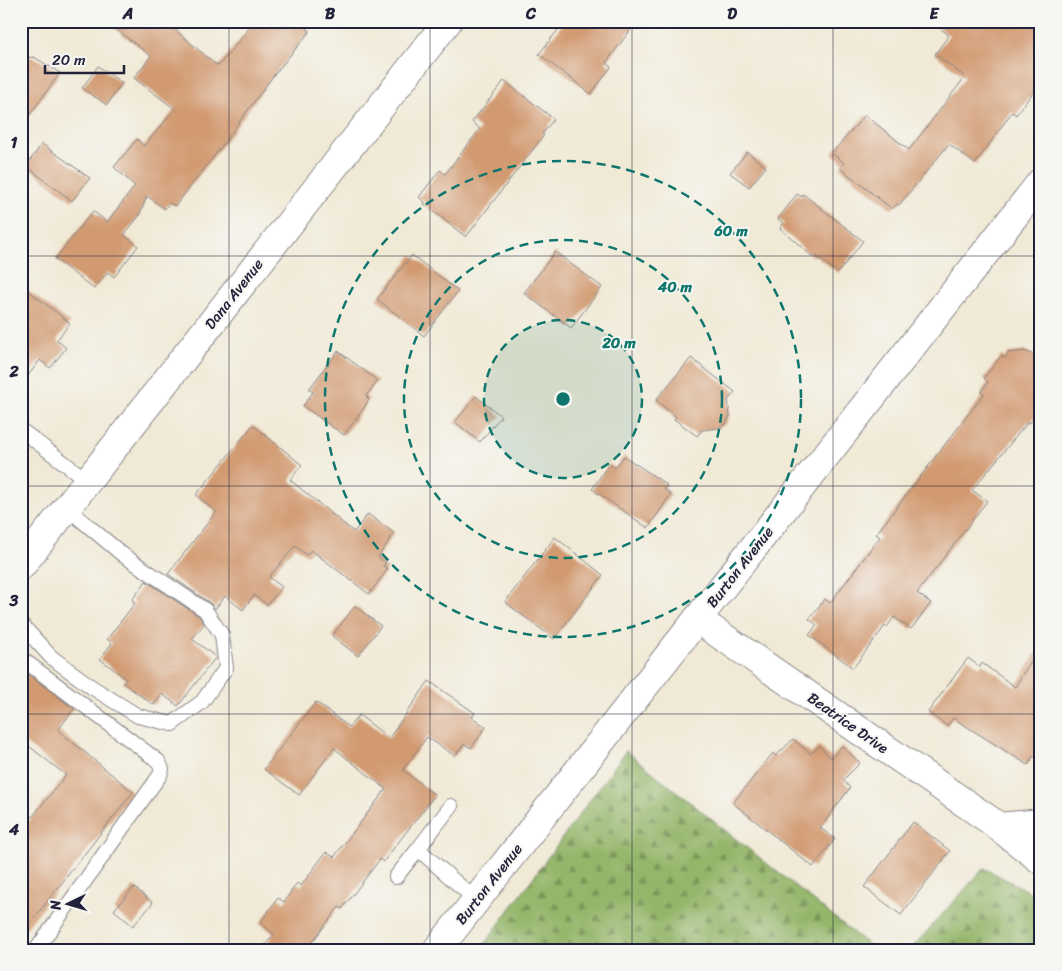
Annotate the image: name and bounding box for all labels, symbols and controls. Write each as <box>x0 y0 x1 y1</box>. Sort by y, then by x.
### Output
text: A <box>122 0 133 28</box>
text: B <box>325 0 336 28</box>
text: C <box>525 0 537 28</box>
text: D <box>727 0 737 28</box>
text: E <box>930 0 940 28</box>
scale bar <box>45 42 124 74</box>
text: 20 m <box>52 47 86 73</box>
text: 1 <box>11 128 18 157</box>
text: 60 m <box>713 218 748 244</box>
street label: Dana Avenue <box>198 253 270 335</box>
text: 40 m <box>657 274 693 300</box>
text: 20 m <box>601 330 636 356</box>
text: 2 <box>8 357 19 386</box>
centre of rings <box>554 390 572 408</box>
street label: Burton Avenue <box>700 520 781 614</box>
text: 3 <box>9 586 19 615</box>
street label: Beatrice Drive <box>802 685 894 761</box>
text: 4 <box>8 815 19 844</box>
street label: Burton Avenue <box>449 837 530 931</box>
north arrow <box>42 878 92 928</box>
text: N <box>43 899 69 912</box>

